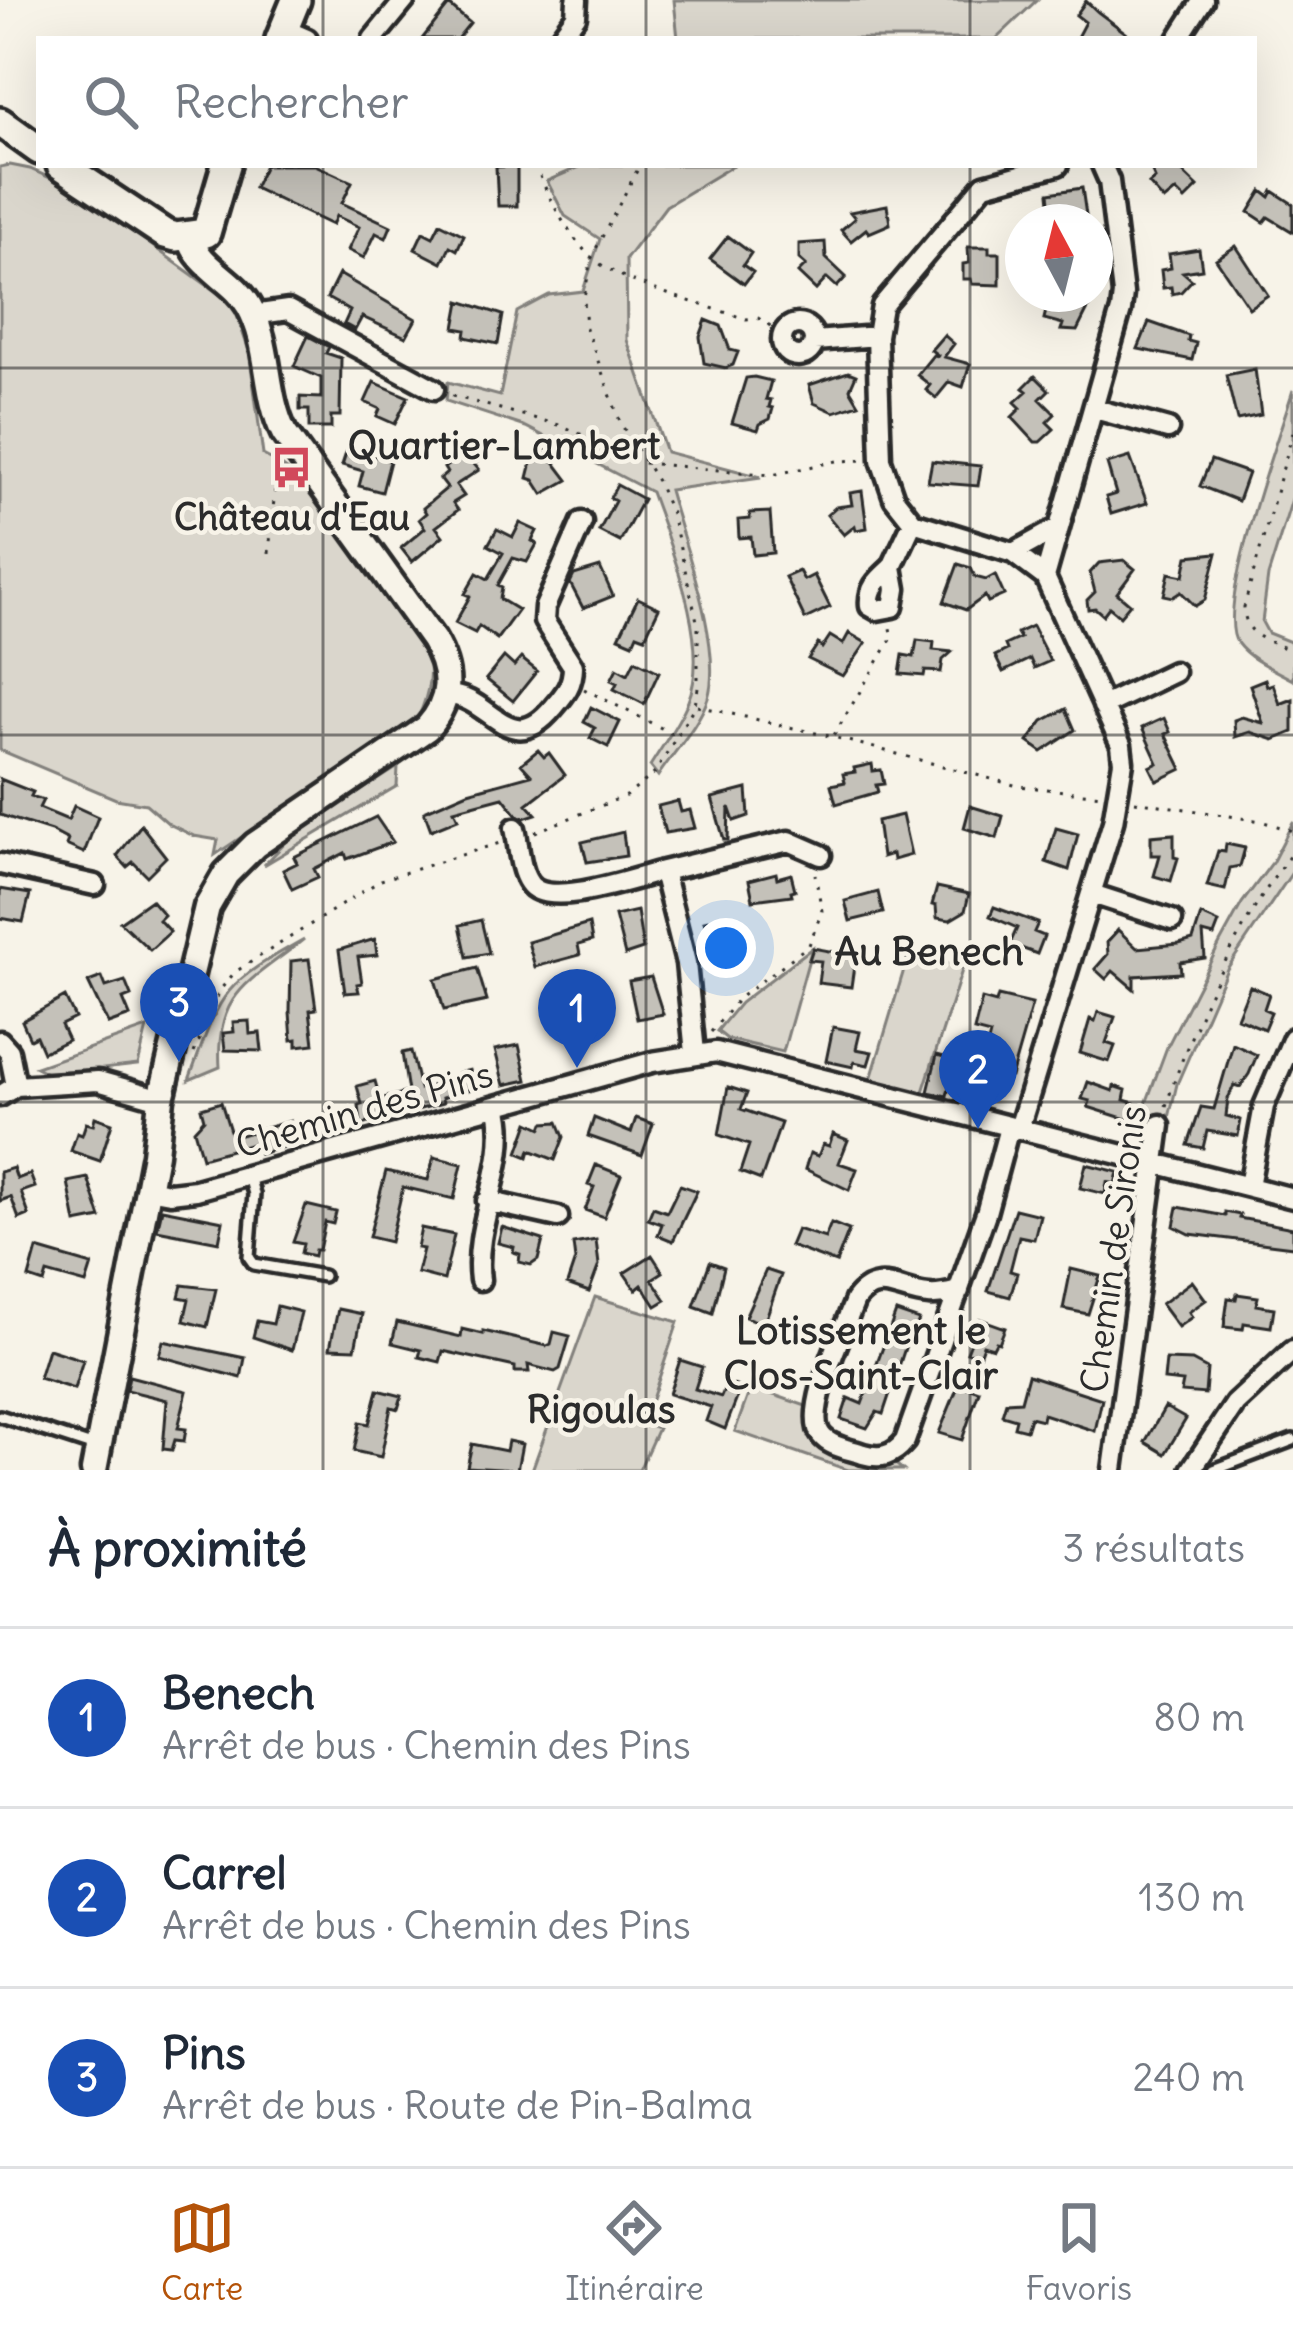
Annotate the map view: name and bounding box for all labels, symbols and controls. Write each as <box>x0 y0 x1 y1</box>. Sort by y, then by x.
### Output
search box <box>36 36 1257 168</box>
icon: search <box>78 69 144 135</box>
text: Rechercher <box>174 74 409 130</box>
north arrow <box>1005 204 1113 312</box>
district label: Quartier-Lambert <box>348 421 660 470</box>
bus stop icon: Château d'Eau <box>269 444 315 490</box>
place label: Château d'Eau <box>174 495 410 540</box>
your location <box>696 918 756 978</box>
district label: Au Benech <box>834 927 1024 976</box>
pin: 3 <box>140 963 218 1062</box>
pin: 1 <box>538 969 616 1068</box>
pin: 2 <box>939 1030 1017 1129</box>
street label: Chemin des Pins <box>230 1051 498 1168</box>
street label: Chemin de Sironis <box>1071 1102 1156 1396</box>
district label: Lotissement le Clos-Saint-Clair <box>724 1306 998 1400</box>
district label: Rigoulas <box>527 1385 675 1434</box>
text: À proximité <box>48 1516 307 1580</box>
text: 3 résultats <box>1062 1524 1245 1573</box>
text: Benech <box>162 1665 315 1721</box>
text: 1 <box>79 1693 95 1742</box>
text: 80 m <box>1153 1693 1245 1742</box>
text: Arrêt de bus · Chemin des Pins <box>162 1721 691 1770</box>
text: Carrel <box>162 1845 287 1901</box>
text: 2 <box>76 1873 98 1922</box>
text: 130 m <box>1138 1873 1245 1922</box>
text: Arrêt de bus · Chemin des Pins <box>162 1901 691 1950</box>
text: Pins <box>162 2025 246 2081</box>
text: 3 <box>76 2053 98 2102</box>
text: 240 m <box>1133 2053 1245 2102</box>
text: Arrêt de bus · Route de Pin-Balma <box>162 2081 753 2130</box>
tab: Carte <box>161 2195 243 2309</box>
tab: Itinéraire <box>565 2195 704 2309</box>
tab: Favoris <box>1026 2195 1132 2309</box>

